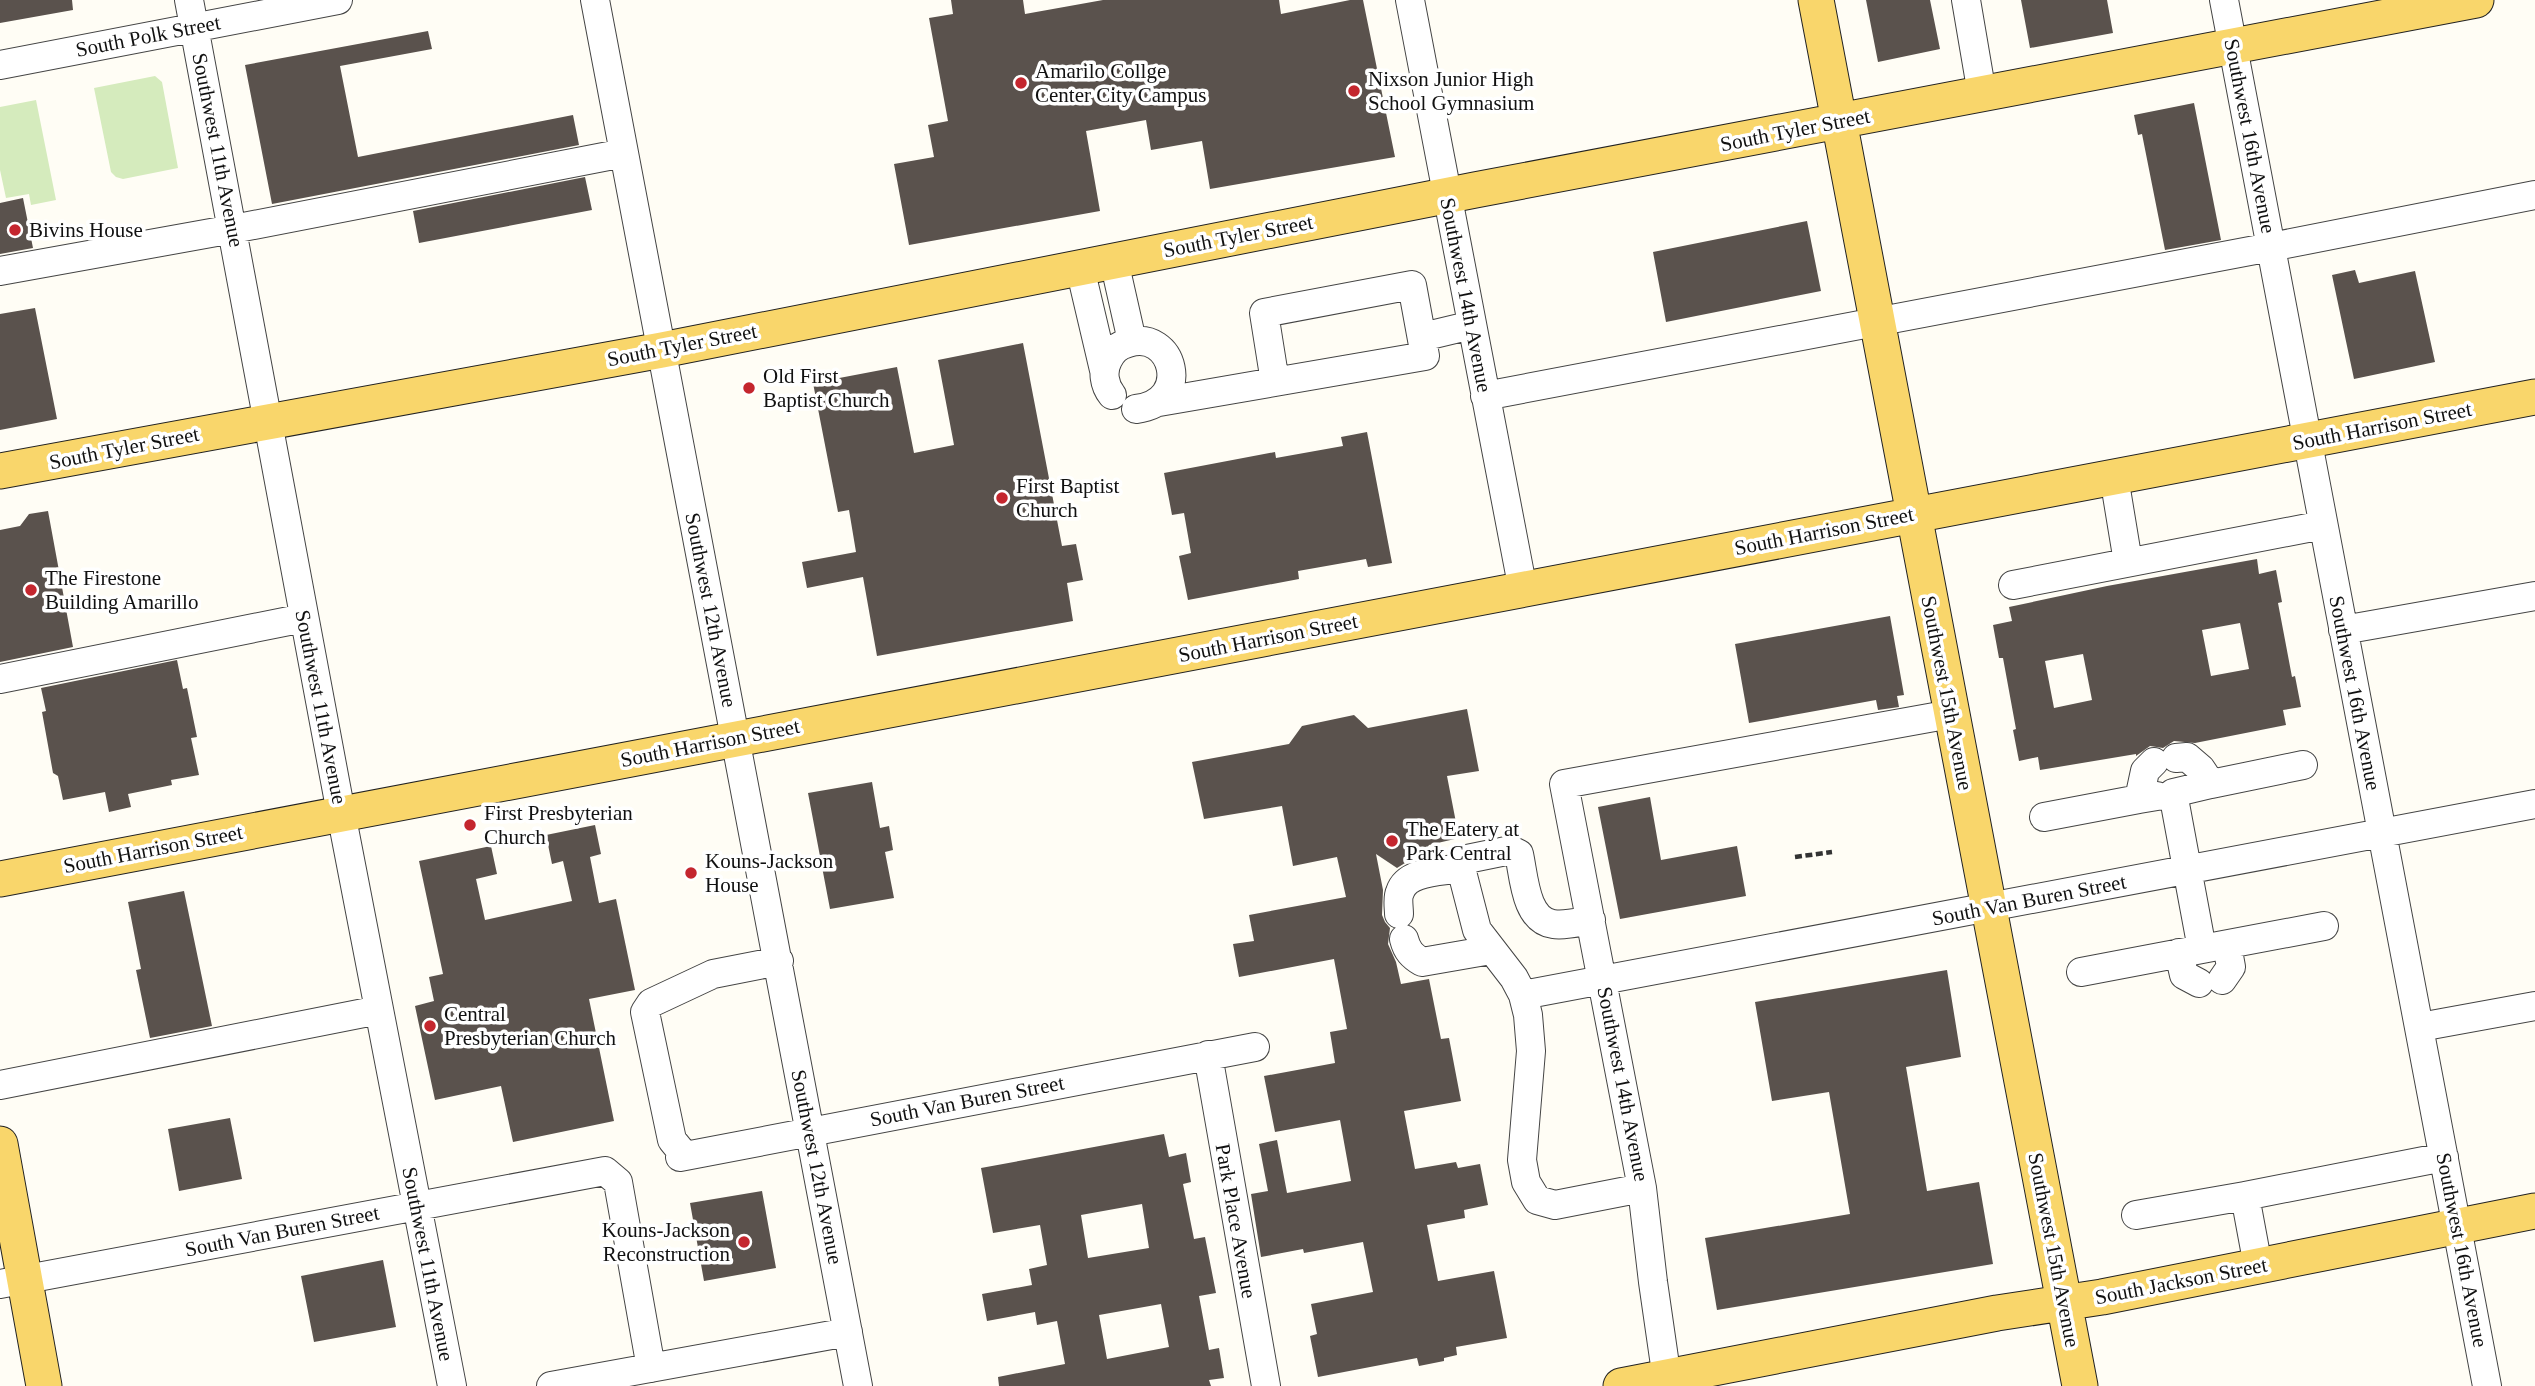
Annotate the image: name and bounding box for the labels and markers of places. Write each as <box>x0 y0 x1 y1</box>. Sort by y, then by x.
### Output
place label: Amarilo Collge Center City Campus <box>1035 59 1207 107</box>
place label: Nixson Junior High School Gymnasium <box>1368 67 1534 115</box>
marker: Amarilo Collge Center City Campus <box>1013 75 1029 91</box>
marker: Nixson Junior High School Gymnasium <box>1346 83 1362 99</box>
place label: Bivins House <box>29 218 143 242</box>
marker: Bivins House <box>7 222 23 238</box>
place label: Old First Baptist Church <box>763 364 890 412</box>
marker: Old First Baptist Church <box>741 380 757 396</box>
place label: First Baptist Church <box>1016 474 1119 522</box>
marker: First Baptist Church <box>994 490 1010 506</box>
place label: The Firestone Building Amarillo <box>45 566 198 614</box>
marker: The Firestone Building Amarillo <box>23 582 39 598</box>
place label: First Presbyterian Church <box>484 801 633 849</box>
marker: First Presbyterian Church <box>462 817 478 833</box>
place label: The Eatery at Park Central <box>1406 817 1519 865</box>
marker: The Eatery at Park Central <box>1384 833 1400 849</box>
place label: Kouns-Jackson House <box>705 849 834 897</box>
marker: Kouns-Jackson House <box>683 865 699 881</box>
place label: Central Presbyterian Church <box>444 1002 617 1050</box>
marker: Central Presbyterian Church <box>422 1018 438 1034</box>
place label: Kouns-Jackson Reconstruction <box>602 1218 730 1266</box>
marker: Kouns-Jackson Reconstruction <box>736 1234 752 1250</box>

